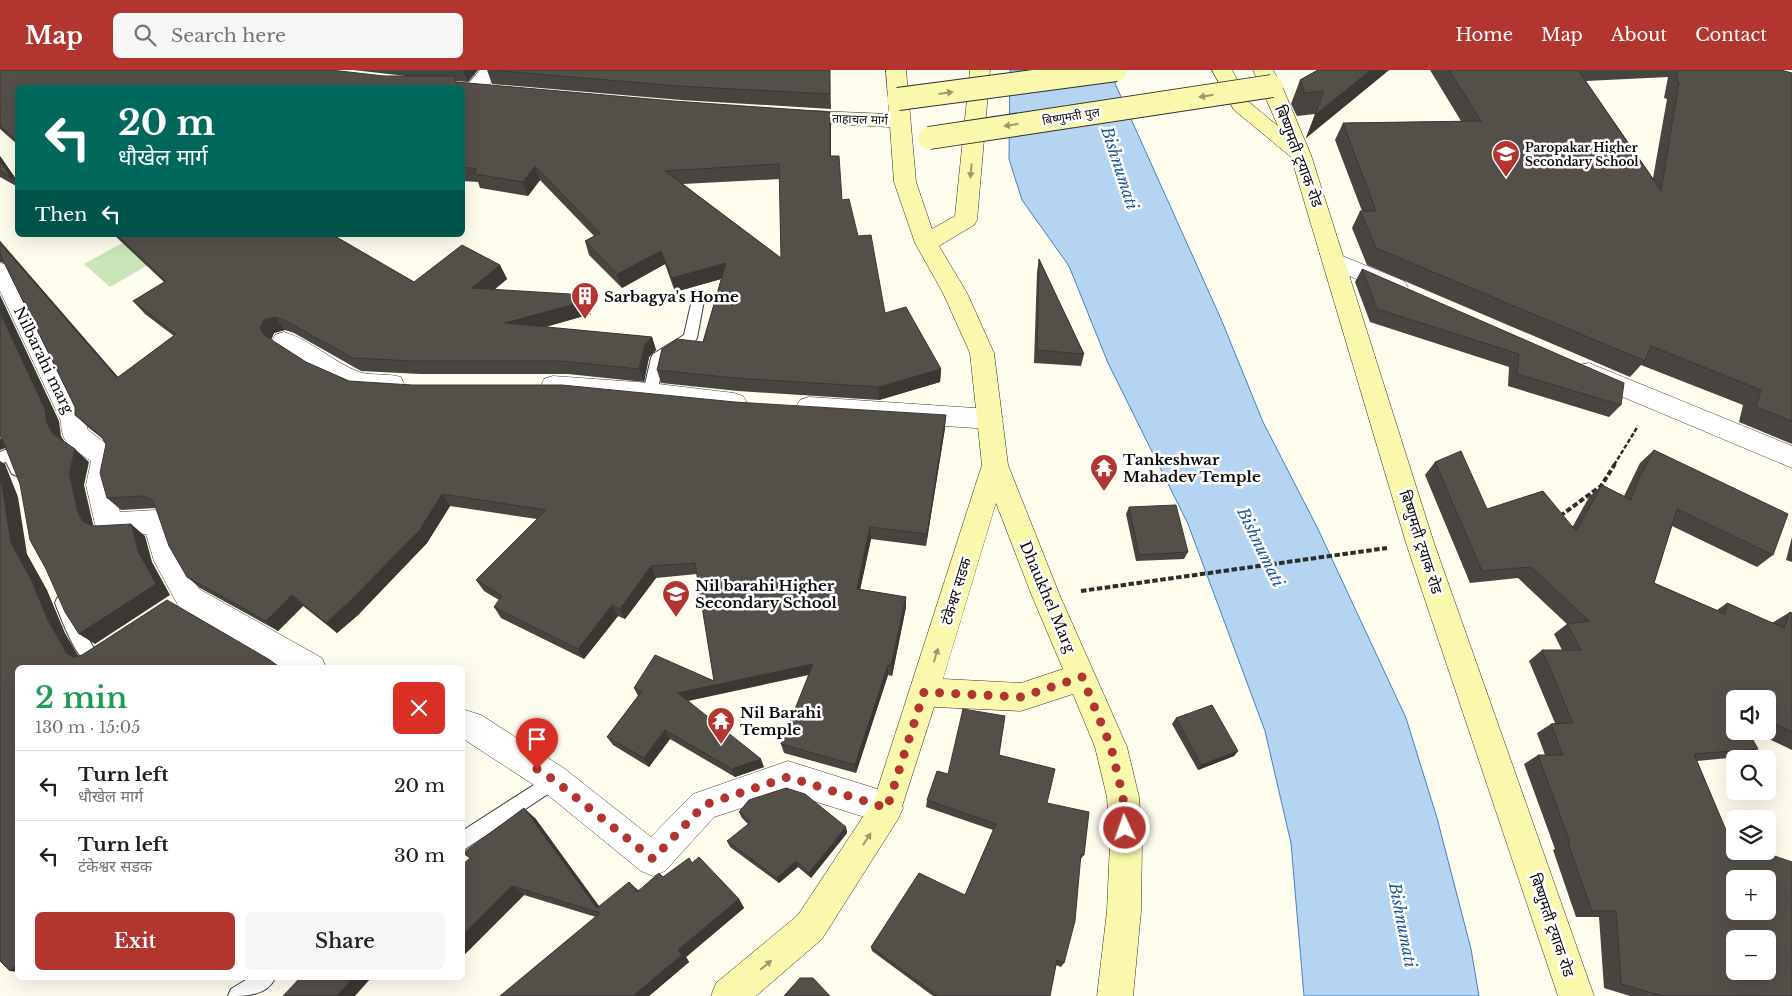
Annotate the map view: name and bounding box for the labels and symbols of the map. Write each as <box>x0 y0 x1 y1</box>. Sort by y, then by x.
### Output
one-way arrow <box>939 89 955 97</box>
one-way arrow <box>1198 92 1214 100</box>
street label: बिष्णुमती ट्रयाक रोड <box>1270 102 1328 211</box>
street label: बिष्णुमती पुल <box>1041 104 1102 129</box>
street label: ताहाचल मार्ग <box>832 111 889 128</box>
one-way arrow <box>1003 122 1019 130</box>
water label: Bishnumati <box>1097 123 1143 212</box>
school or university icon: Paropakar Higher Secondary School <box>1491 139 1521 178</box>
place label: Paropakar Higher Secondary School <box>1525 140 1639 169</box>
one-way arrow <box>966 163 974 179</box>
building icon: Sarbagya's Home <box>570 281 600 320</box>
place label: Sarbagya's Home <box>604 287 739 306</box>
street label: Nilbarahi marg <box>10 303 79 418</box>
place label: Tankeshwar Mahadev Temple <box>1123 450 1261 486</box>
temple icon: Tankeshwar Mahadev Temple <box>1089 453 1119 492</box>
street label: बिष्णुमती ट्रयाक रोड <box>1394 488 1447 597</box>
water label: Bishnumati <box>1233 503 1289 590</box>
street label: Dhaukhel Marg <box>1016 538 1081 657</box>
street label: टंकेश्वर सडक <box>937 555 975 627</box>
place label: Nil barahi Higher Secondary School <box>695 576 838 612</box>
school or university icon: Nil barahi Higher Secondary School <box>661 579 691 618</box>
one-way arrow <box>932 648 940 663</box>
place label: Nil Barahi Temple <box>740 703 822 739</box>
temple icon: Nil Barahi Temple <box>706 706 736 745</box>
pin <box>516 718 558 769</box>
position arrow <box>1098 801 1150 853</box>
one-way arrow <box>862 833 872 846</box>
street label: बिष्णुमती ट्रयाक रोड <box>1525 871 1579 980</box>
water label: Bishnumati <box>1385 880 1421 970</box>
one-way arrow <box>759 959 772 970</box>

